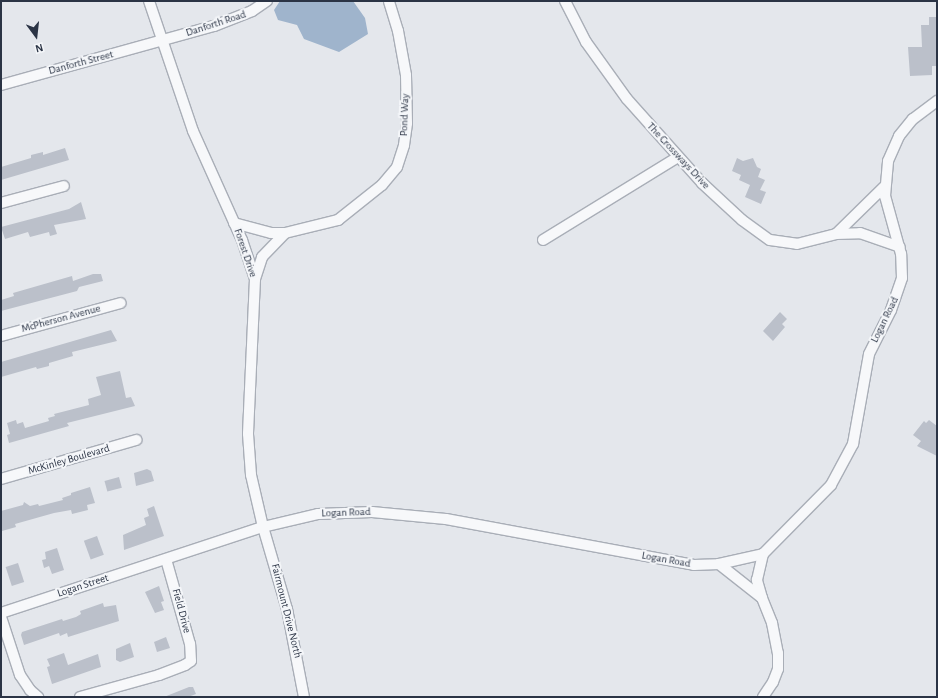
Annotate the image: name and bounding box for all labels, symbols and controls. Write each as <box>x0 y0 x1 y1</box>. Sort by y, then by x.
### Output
street label: Danforth Road <box>184 8 248 40</box>
north arrow <box>16 16 56 56</box>
text: N <box>34 42 44 54</box>
street label: Danforth Street <box>47 48 115 78</box>
street label: Pond Way <box>398 93 412 137</box>
street label: The Crossways Drive <box>644 120 712 192</box>
street label: Forest Drive <box>231 227 259 279</box>
street label: Logan Road <box>868 295 902 345</box>
street label: McPherson Avenue <box>20 302 102 336</box>
street label: McKinley Boulevard <box>27 442 111 478</box>
street label: Logan Road <box>321 506 371 520</box>
street label: Logan Road <box>641 549 691 571</box>
street label: Fairmount Drive North <box>268 563 304 659</box>
street label: Logan Street <box>56 571 110 601</box>
street label: Field Drive <box>169 587 193 635</box>

